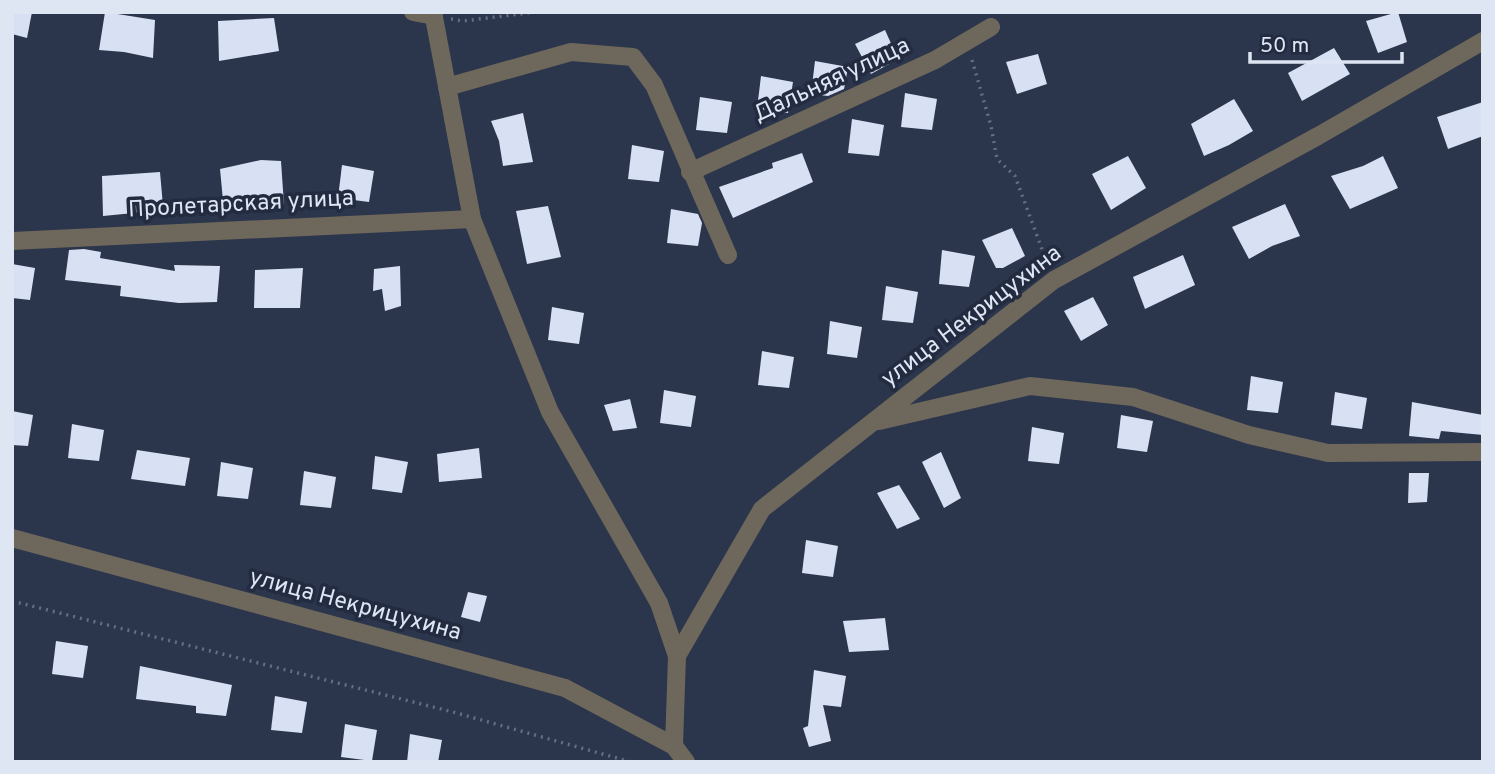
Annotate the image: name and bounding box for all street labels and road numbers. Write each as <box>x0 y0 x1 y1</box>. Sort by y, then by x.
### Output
street label: Дальняя улица <box>749 32 915 130</box>
street label: Пролетарская улица <box>127 185 355 225</box>
street label: улица Некрицухина <box>876 240 1068 394</box>
street label: улица Некрицухина <box>246 564 464 648</box>

